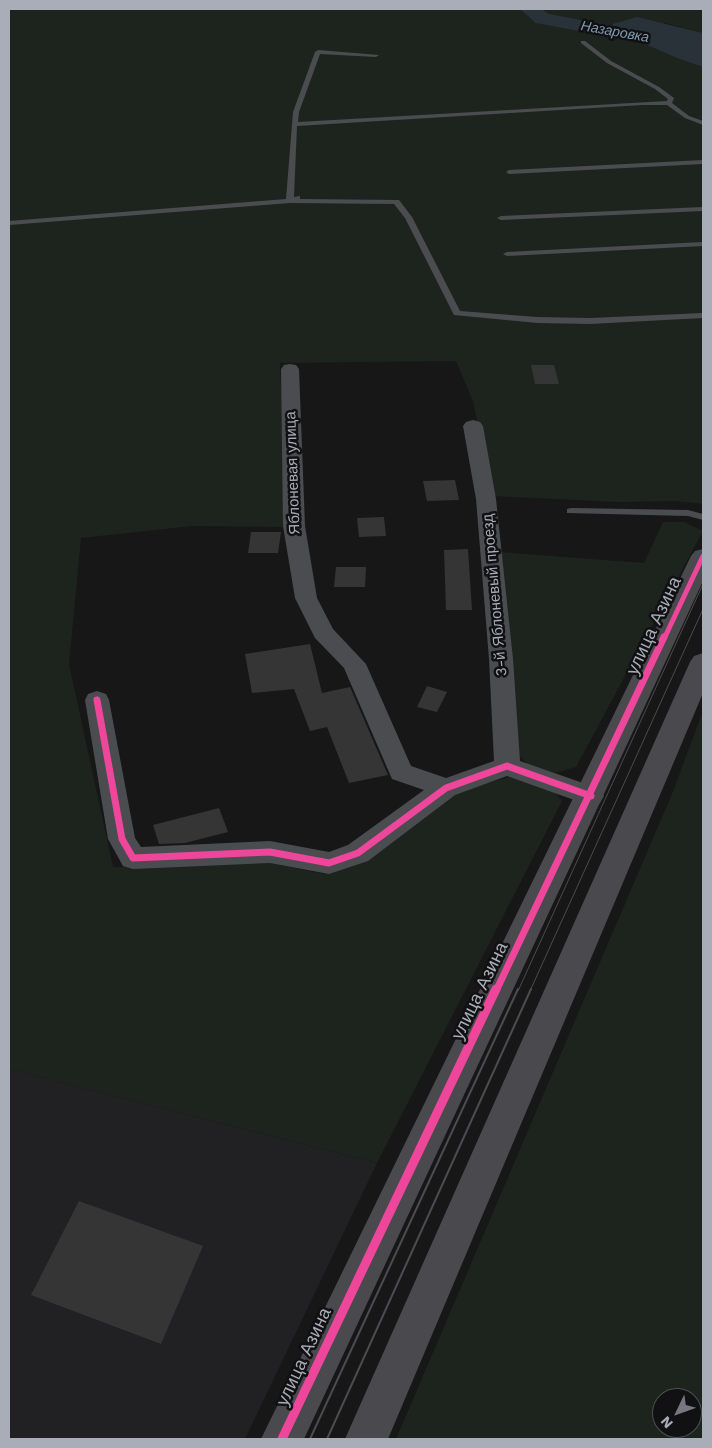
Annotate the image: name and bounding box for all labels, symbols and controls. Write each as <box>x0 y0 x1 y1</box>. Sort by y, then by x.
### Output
water label: Назаровка <box>580 18 650 46</box>
street label: Яблоневая улица <box>282 411 304 535</box>
street label: 3-й Яблоневый проезд <box>479 513 511 677</box>
street label: улица Азина <box>622 573 686 679</box>
street label: улица Азина <box>447 939 513 1043</box>
street label: улица Азина <box>272 1304 336 1410</box>
north arrow <box>652 1388 702 1438</box>
text: N <box>657 1413 676 1432</box>

